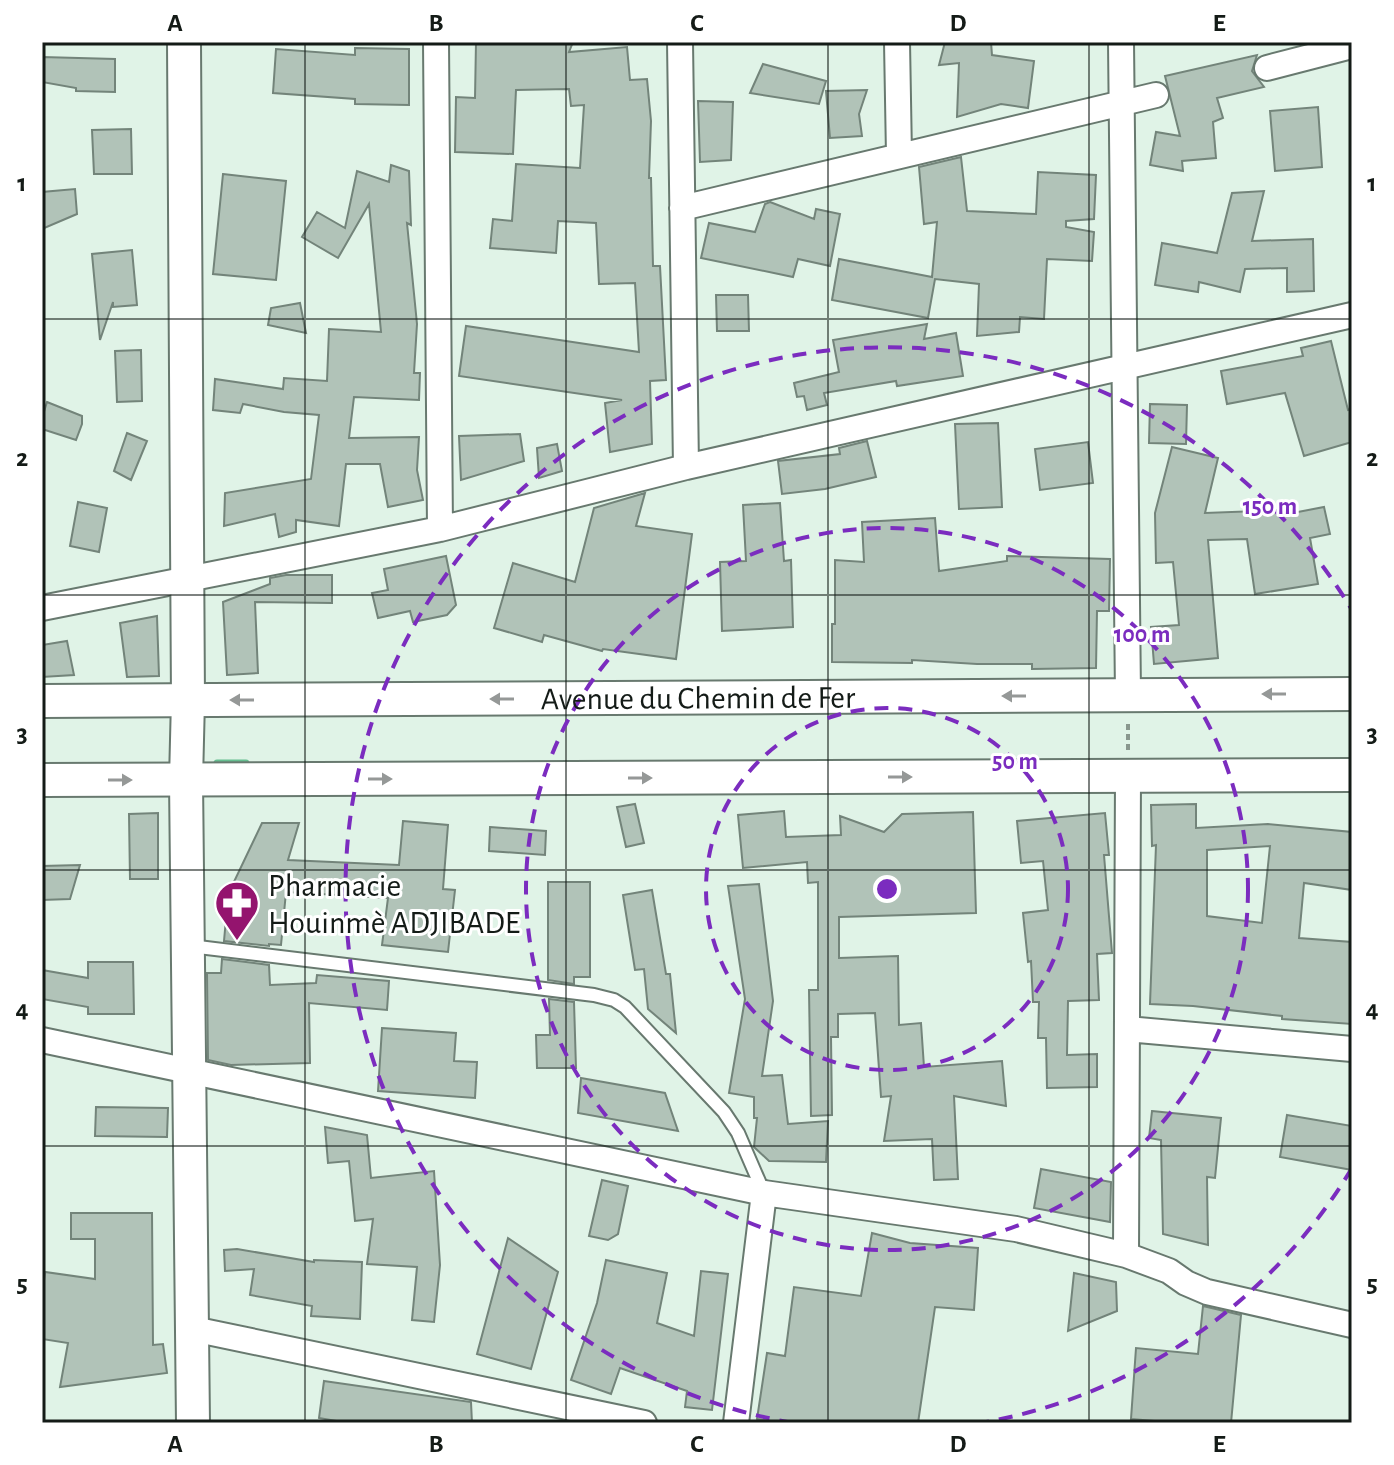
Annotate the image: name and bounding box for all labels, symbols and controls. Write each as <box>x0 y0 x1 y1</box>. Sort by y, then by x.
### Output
text: A <box>167 10 183 36</box>
text: B <box>428 10 444 36</box>
text: C <box>690 10 704 36</box>
text: D <box>949 10 967 36</box>
text: E <box>1212 10 1226 36</box>
text: 1 <box>17 170 27 196</box>
text: 1 <box>1367 170 1377 196</box>
text: 2 <box>16 445 28 471</box>
text: 2 <box>1366 445 1378 471</box>
text: 150 m <box>1243 495 1297 519</box>
text: 100 m <box>1114 623 1170 647</box>
street label: Avenue du Chemin de Fer <box>541 682 856 715</box>
one-way arrow <box>1261 688 1286 700</box>
one-way arrow <box>1001 690 1026 702</box>
one-way arrow <box>489 692 514 705</box>
one-way arrow <box>229 694 254 706</box>
text: 3 <box>16 721 28 747</box>
text: 3 <box>1366 721 1378 747</box>
text: 50 m <box>992 750 1038 774</box>
one-way arrow <box>888 771 913 783</box>
one-way arrow <box>628 772 653 784</box>
one-way arrow <box>368 773 393 785</box>
one-way arrow <box>108 774 133 786</box>
place label: Pharmacie Houinmè ADJIBADE <box>268 870 520 939</box>
centre of rings <box>873 875 901 903</box>
pharmacy icon: Pharmacie Houinmè ADJIBADE <box>213 879 261 942</box>
text: 4 <box>15 996 29 1022</box>
text: 4 <box>1365 996 1379 1022</box>
text: 5 <box>16 1271 28 1297</box>
text: 5 <box>1366 1271 1378 1297</box>
text: A <box>167 1431 183 1457</box>
text: B <box>428 1431 444 1457</box>
text: C <box>690 1431 704 1457</box>
text: D <box>949 1431 967 1457</box>
text: E <box>1212 1431 1226 1457</box>

